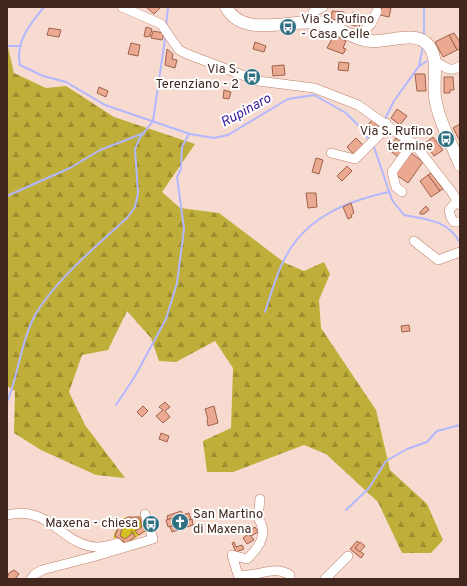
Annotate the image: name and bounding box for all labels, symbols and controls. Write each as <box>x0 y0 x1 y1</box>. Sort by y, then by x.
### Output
place label: Via S. Rufino - Casa Celle <box>301 12 374 43</box>
bus stop icon: Via S. Rufino - Casa Celle <box>278 17 298 37</box>
place label: Via S. Terenziano - 2 <box>155 62 239 93</box>
bus stop icon: Via S. Terenziano - 2 <box>242 67 262 87</box>
water label: Rupinaro <box>218 90 275 132</box>
place label: Via S. Rufino termine <box>360 124 433 155</box>
bus stop icon: Via S. Rufino termine <box>436 129 456 149</box>
place label: San Martino di Maxena <box>193 507 263 538</box>
church icon: San Martino di Maxena <box>170 512 190 532</box>
bus stop icon: Maxena - chiesa <box>141 514 161 534</box>
place label: Maxena - chiesa <box>45 516 138 532</box>

